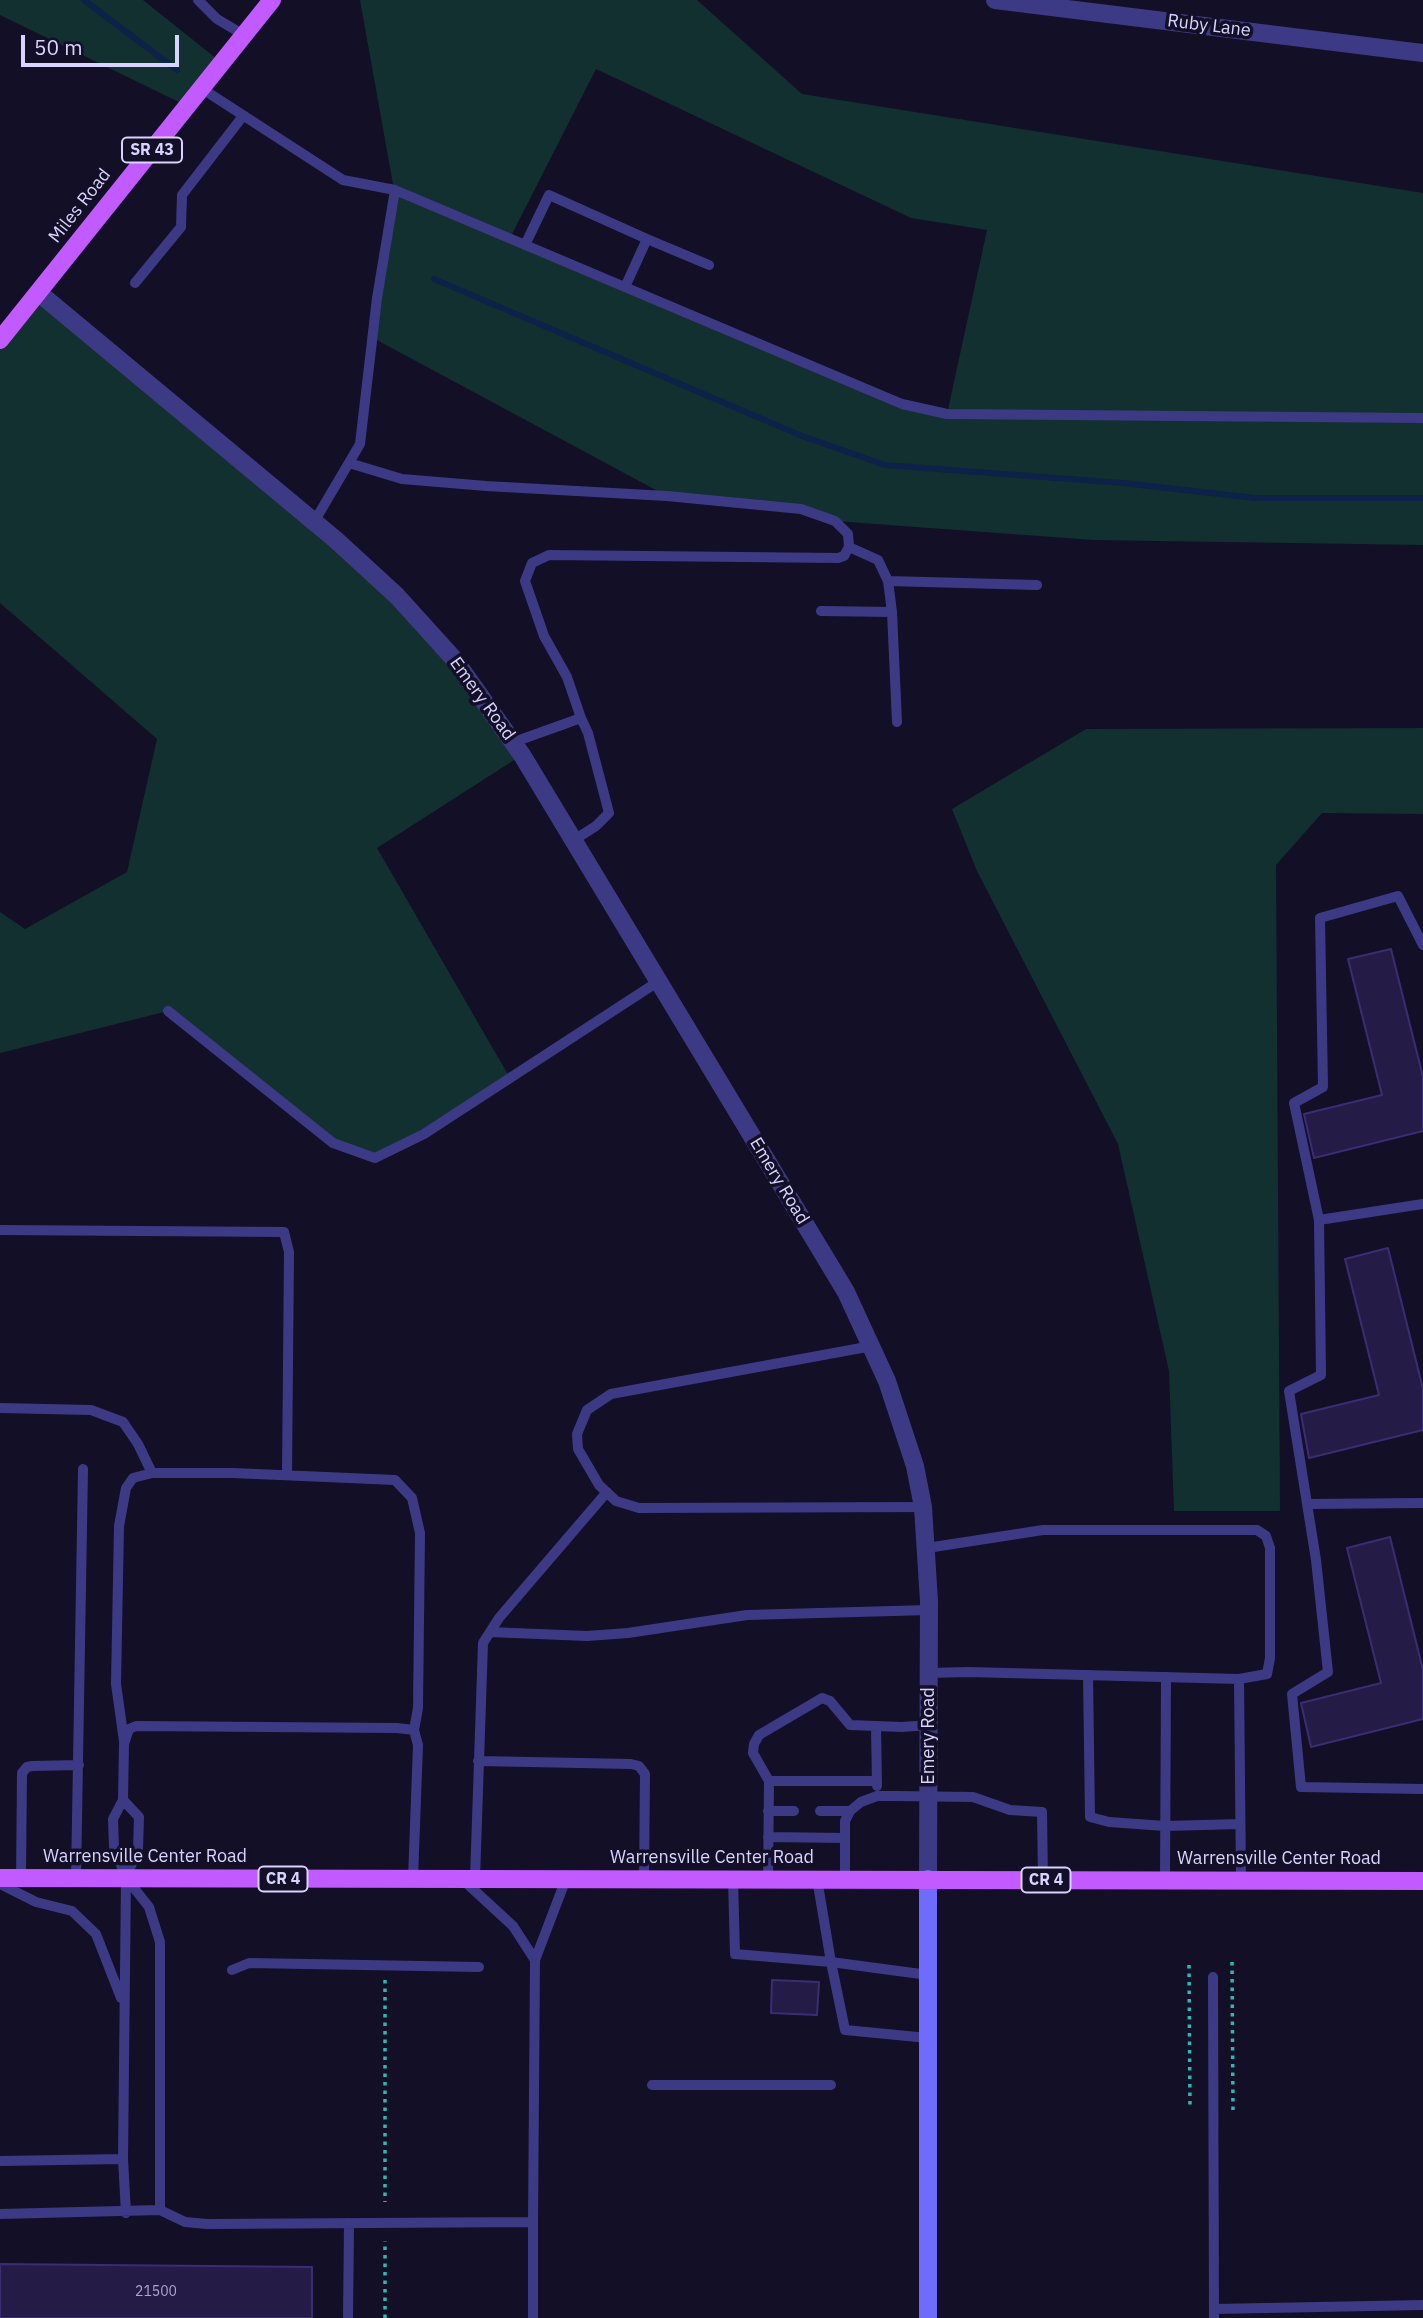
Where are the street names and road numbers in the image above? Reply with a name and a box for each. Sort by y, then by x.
street label: Ruby Lane [1166,10,1252,42]
road number: SR 43 [122,138,182,162]
street label: Miles Road [44,165,116,247]
street label: Emery Road [445,653,519,745]
street label: Emery Road [745,1134,813,1228]
street label: Emery Road [918,1687,940,1785]
street label: Warrensville Center Road [43,1846,247,1868]
street label: Warrensville Center Road [610,1847,814,1869]
street label: Warrensville Center Road [1177,1848,1381,1870]
road number: CR 4 [258,1867,308,1892]
road number: CR 4 [1021,1868,1070,1892]

